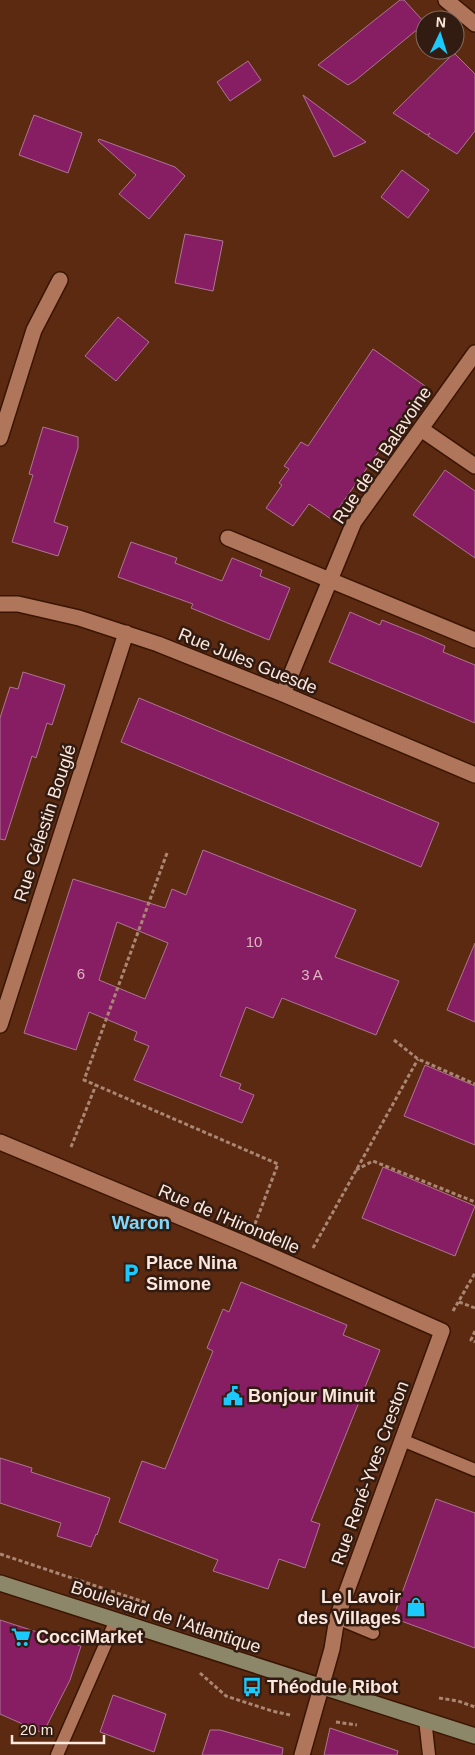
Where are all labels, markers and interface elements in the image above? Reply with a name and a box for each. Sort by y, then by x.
north arrow [415,10,465,60]
text: N [435,14,447,30]
street label: Rue de la Balavoine [329,383,435,527]
street label: Rue Jules Guesde [176,624,320,698]
street label: Rue Célestin Bouglé [10,742,80,904]
house number: 10 [246,933,262,950]
house number: 6 [77,965,85,982]
house number: 3 A [301,966,323,983]
street label: Rue de l'Hirondelle [155,1180,303,1258]
district label: Waron [112,1212,170,1233]
place label: Place Nina Simone [146,1253,238,1294]
parking icon: Place Nina Simone [120,1262,142,1284]
street label: Rue René-Yves Creston [327,1378,413,1568]
public building icon: Bonjour Minuit [222,1385,244,1407]
place label: Bonjour Minuit [248,1386,375,1406]
street label: Boulevard de l'Atlantique [68,1577,264,1657]
place label: Le Lavoir des Villages [297,1587,401,1628]
shop icon: Le Lavoir des Villages [405,1596,427,1618]
supermarket icon: CocciMarket [10,1626,32,1648]
place label: CocciMarket [36,1627,143,1647]
bus stop icon: Théodule Ribot [241,1676,263,1698]
place label: Théodule Ribot [267,1677,398,1697]
scale bar [12,1712,105,1744]
text: 20 m [20,1721,53,1738]

